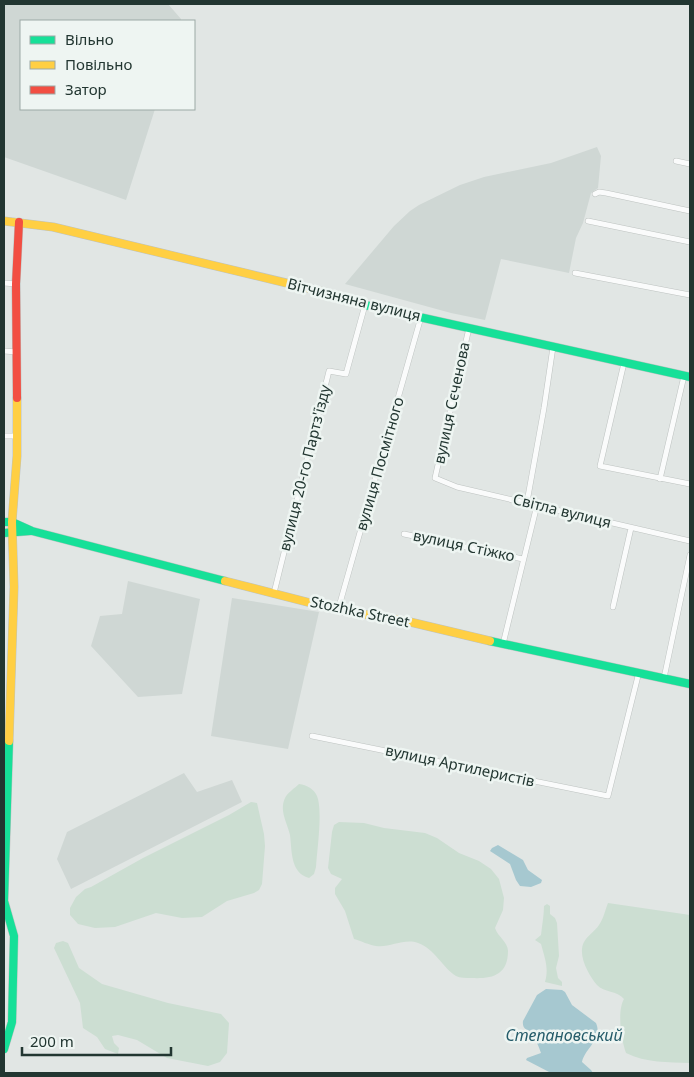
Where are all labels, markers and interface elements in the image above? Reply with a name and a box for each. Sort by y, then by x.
legend [20,20,195,110]
text: Вільно [65,29,114,49]
text: Повільно [65,54,132,74]
text: Затор [65,79,107,99]
street label: Вітчизняна вулиця [286,273,423,325]
street label: вулиця Сєченова [428,340,474,466]
street label: вулиця 20-го Партз'їзду [274,382,334,553]
street label: вулиця Посмітного [350,394,408,533]
street label: Світла вулиця [511,488,613,532]
street label: вулиця Стіжко [412,524,517,566]
street label: Stozhka Street [309,591,412,631]
street label: вулиця Артилеристів [384,739,537,791]
scale bar [22,1024,171,1056]
water label: Степановський [505,1024,623,1046]
text: 200 m [30,1031,74,1051]

